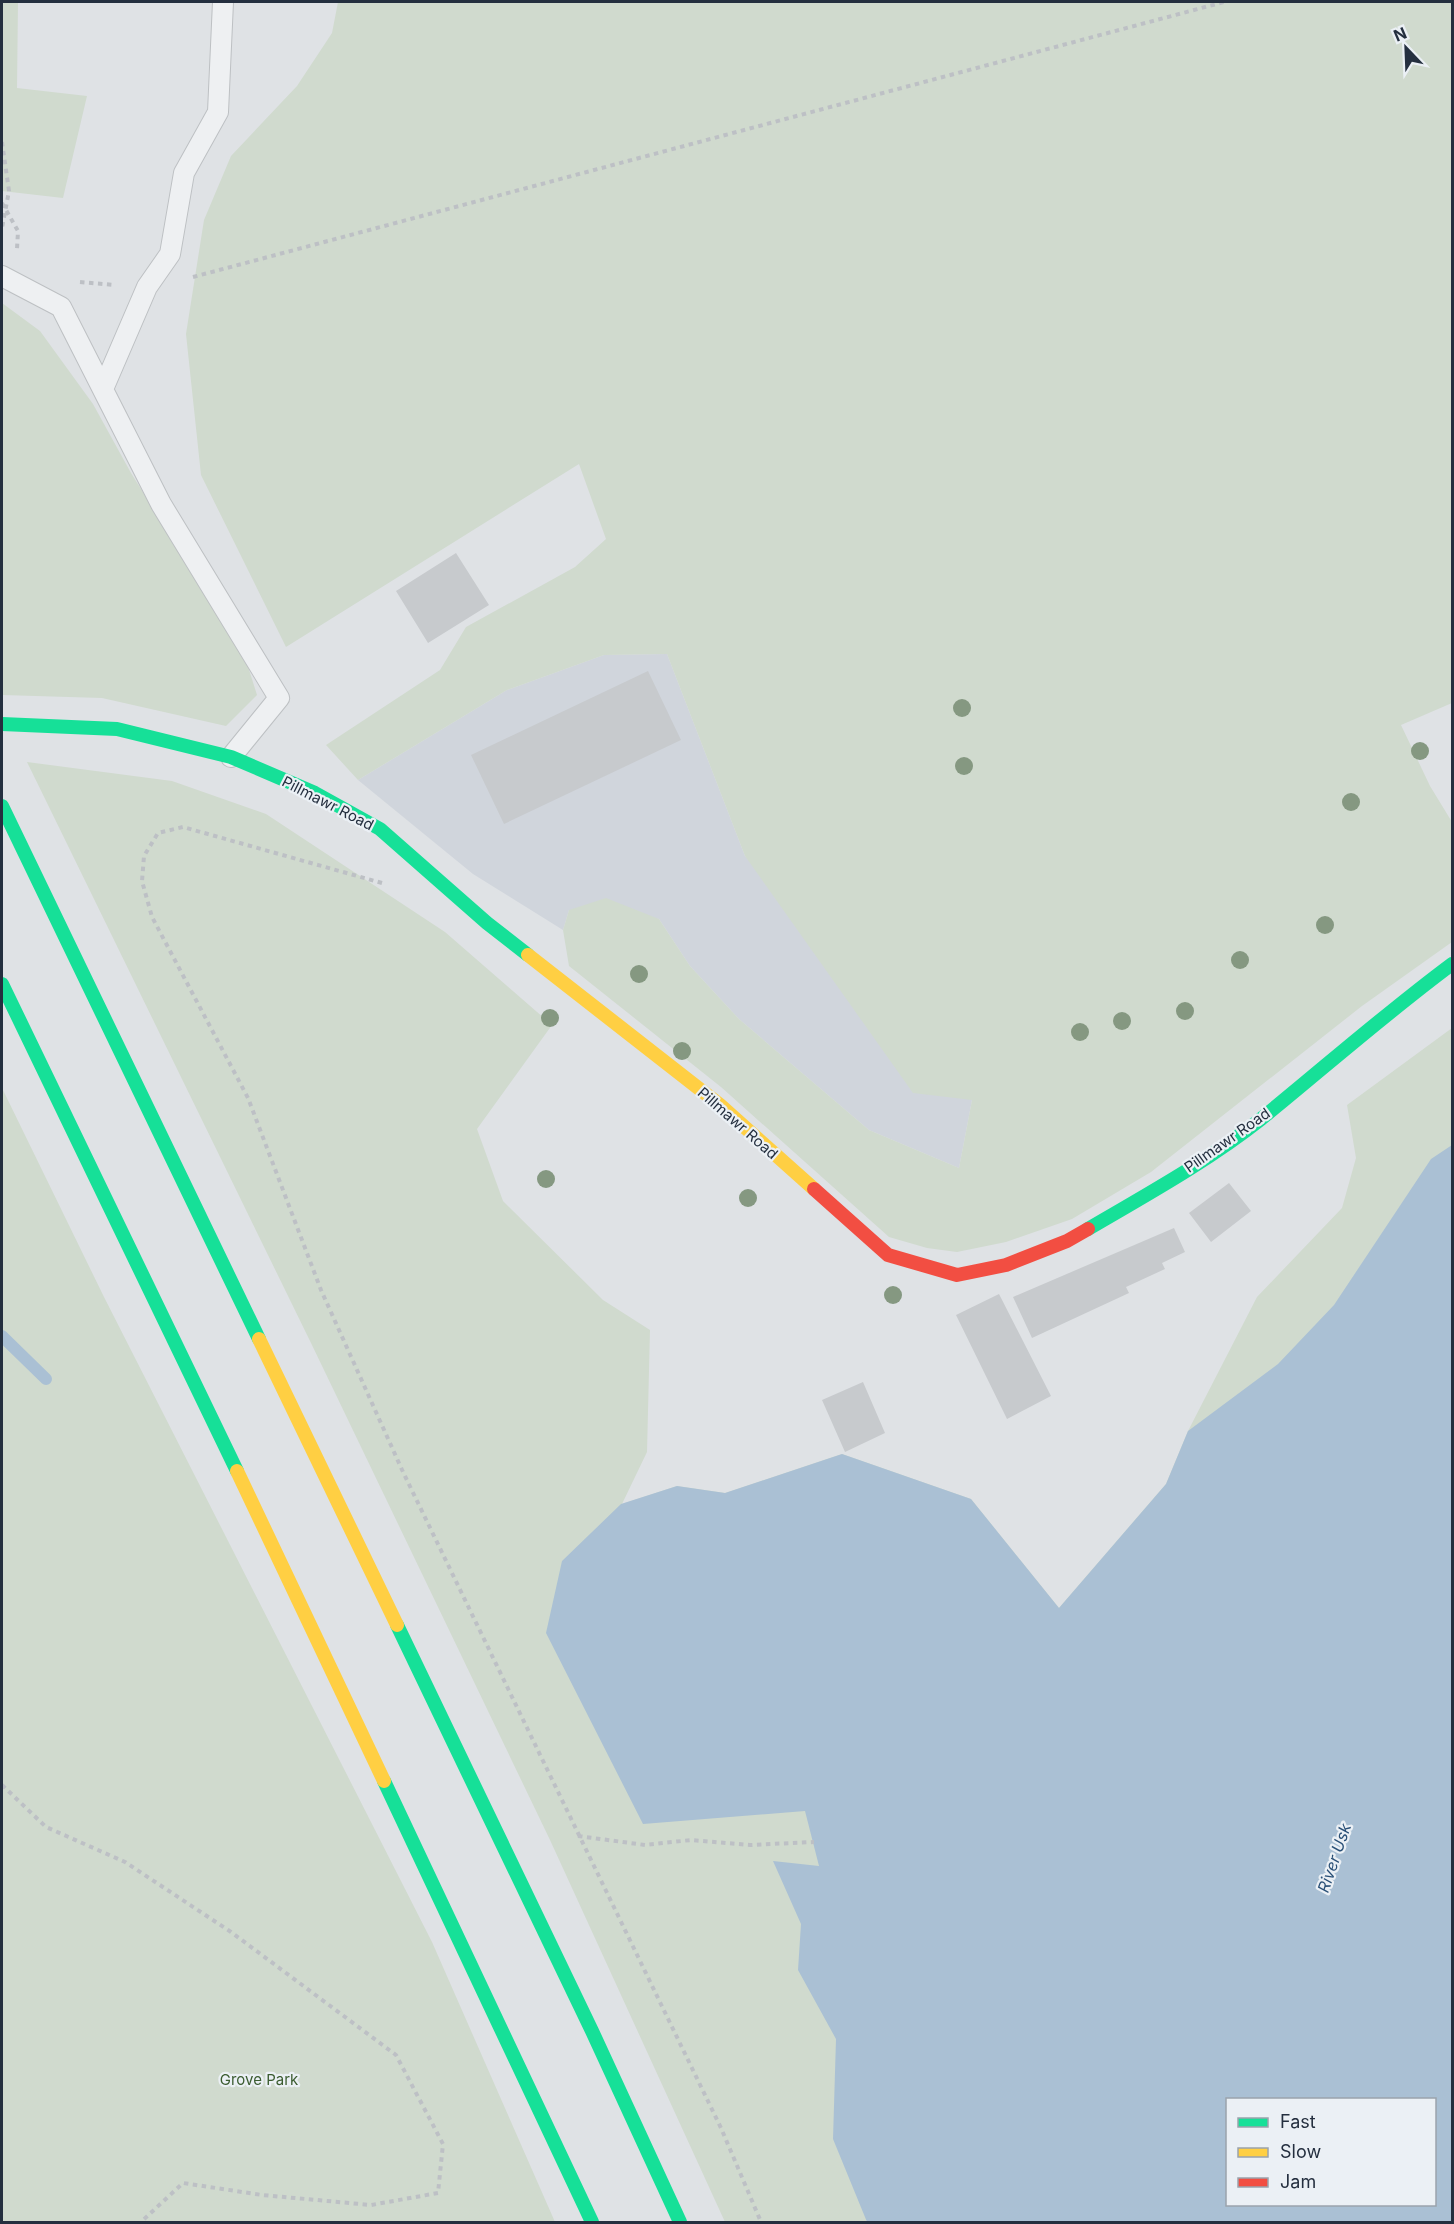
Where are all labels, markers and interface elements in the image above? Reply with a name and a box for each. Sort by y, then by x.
north arrow [1376,18,1436,78]
text: N [1391,23,1410,46]
street label: Pillmawr Road [279,772,377,834]
street label: Pillmawr Road [694,1083,782,1163]
street label: Pillmawr Road [1180,1103,1274,1177]
water label: River Usk [1313,1821,1355,1895]
park label: Grove Park [220,2070,299,2089]
legend [1226,2098,1436,2206]
text: Fast [1280,2111,1316,2132]
text: Slow [1280,2141,1321,2162]
text: Jam [1280,2171,1316,2192]

